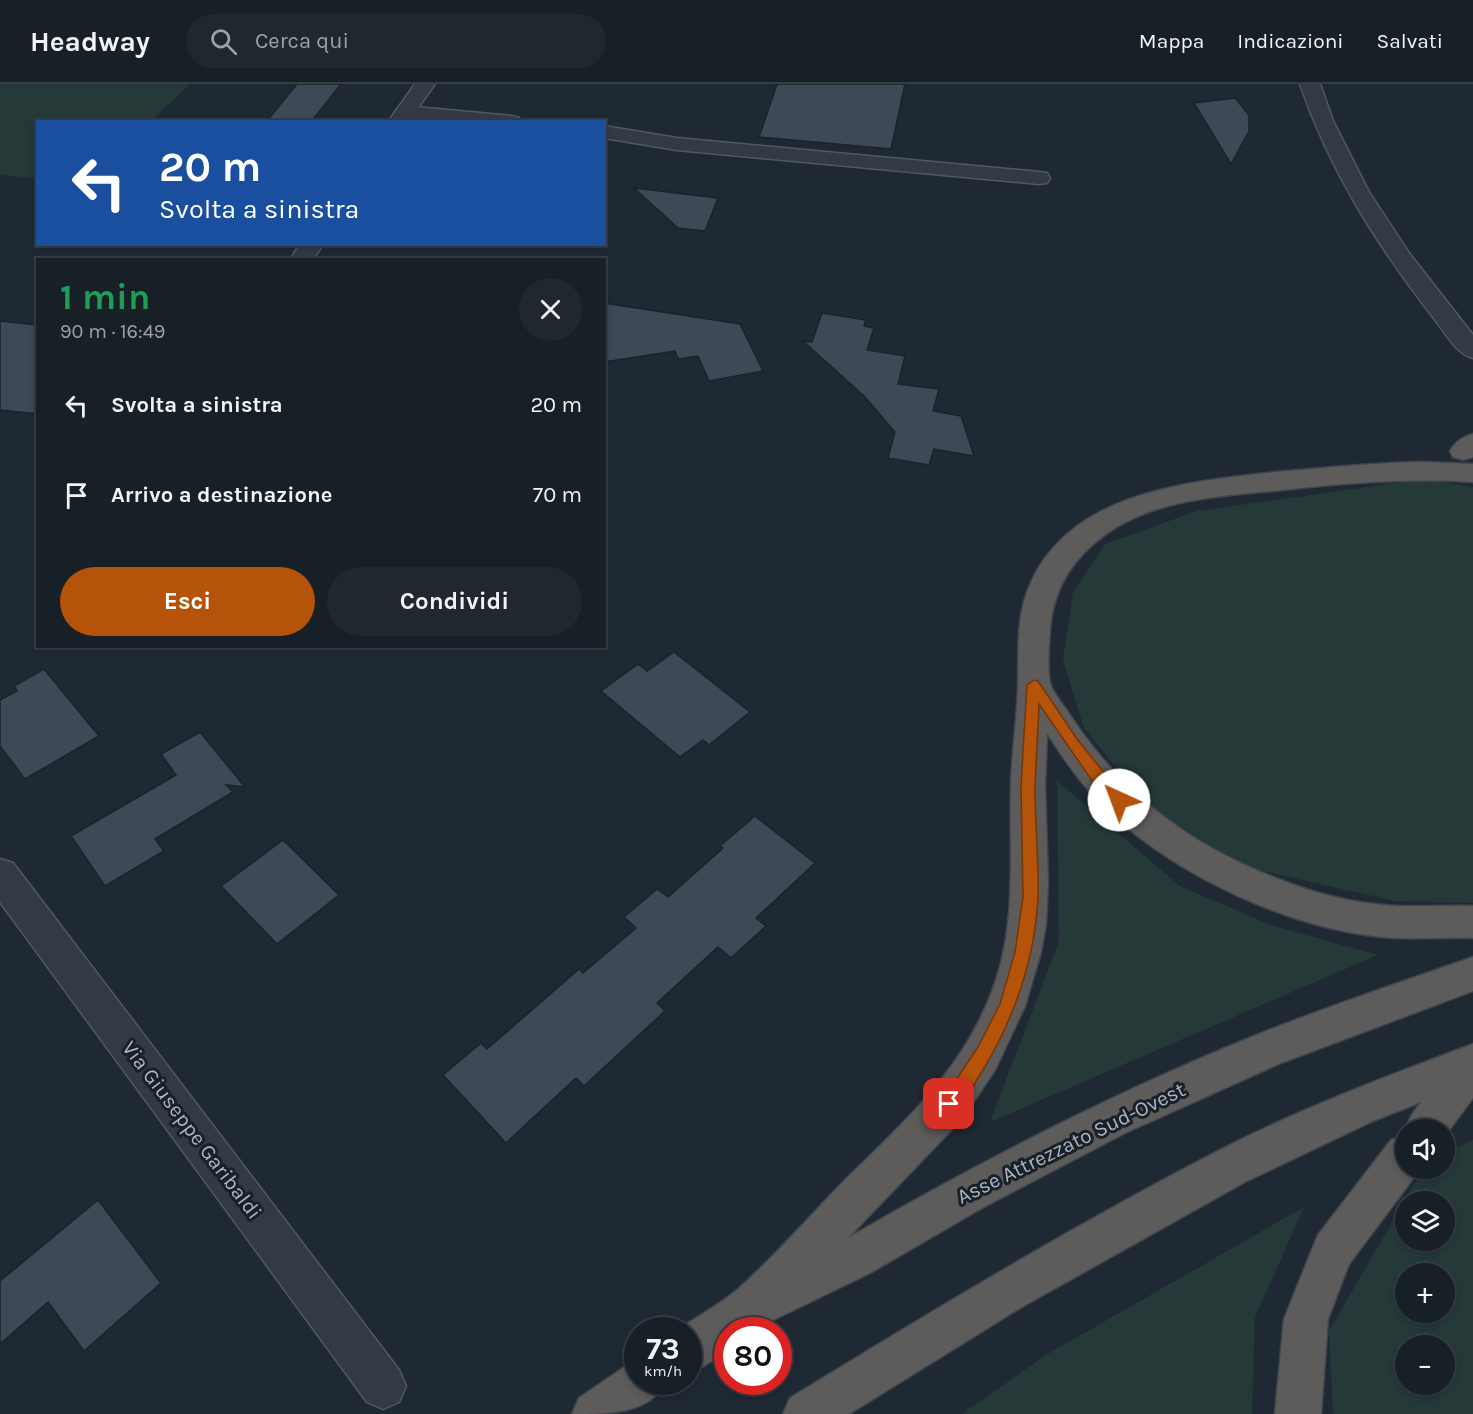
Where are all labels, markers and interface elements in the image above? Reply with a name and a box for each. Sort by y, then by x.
search box [186,14,606,68]
text: Headway [30,25,150,58]
icon: search [207,25,240,58]
text: Cerca qui [255,28,349,54]
text: Mappa [1139,29,1204,53]
text: Indicazioni [1237,29,1344,53]
text: Salvati [1377,29,1443,53]
text: 20 m [159,142,261,192]
icon: left [60,144,138,222]
text: Svolta a sinistra [159,193,359,225]
text: 1 min [60,276,150,318]
button: close [519,278,582,341]
text: 90 m · 16:49 [60,320,165,343]
icon: left [60,389,93,422]
text: Svolta a sinistra [111,392,283,418]
text: 20 m [530,392,582,418]
icon: arrive [60,479,93,512]
text: Arrivo a destinazione [111,482,332,508]
text: 70 m [533,482,582,508]
button: Esci [60,567,315,636]
button: Condividi [327,567,582,636]
position arrow [1087,768,1151,832]
street label: Via Giuseppe Garibaldi [117,1036,267,1224]
street label: Asse Attrezzato Sud-Ovest [953,1077,1189,1209]
pin [923,1078,974,1129]
icon: arrive [932,1087,965,1120]
map controls [1395,1119,1455,1395]
button: sound [1395,1119,1455,1179]
button: layers [1395,1191,1455,1251]
button: + [1395,1263,1455,1323]
speed limit sign: 80 [714,1317,792,1395]
text: 73 [646,1331,680,1367]
button: − [1395,1335,1455,1395]
text: km/h [644,1362,682,1380]

